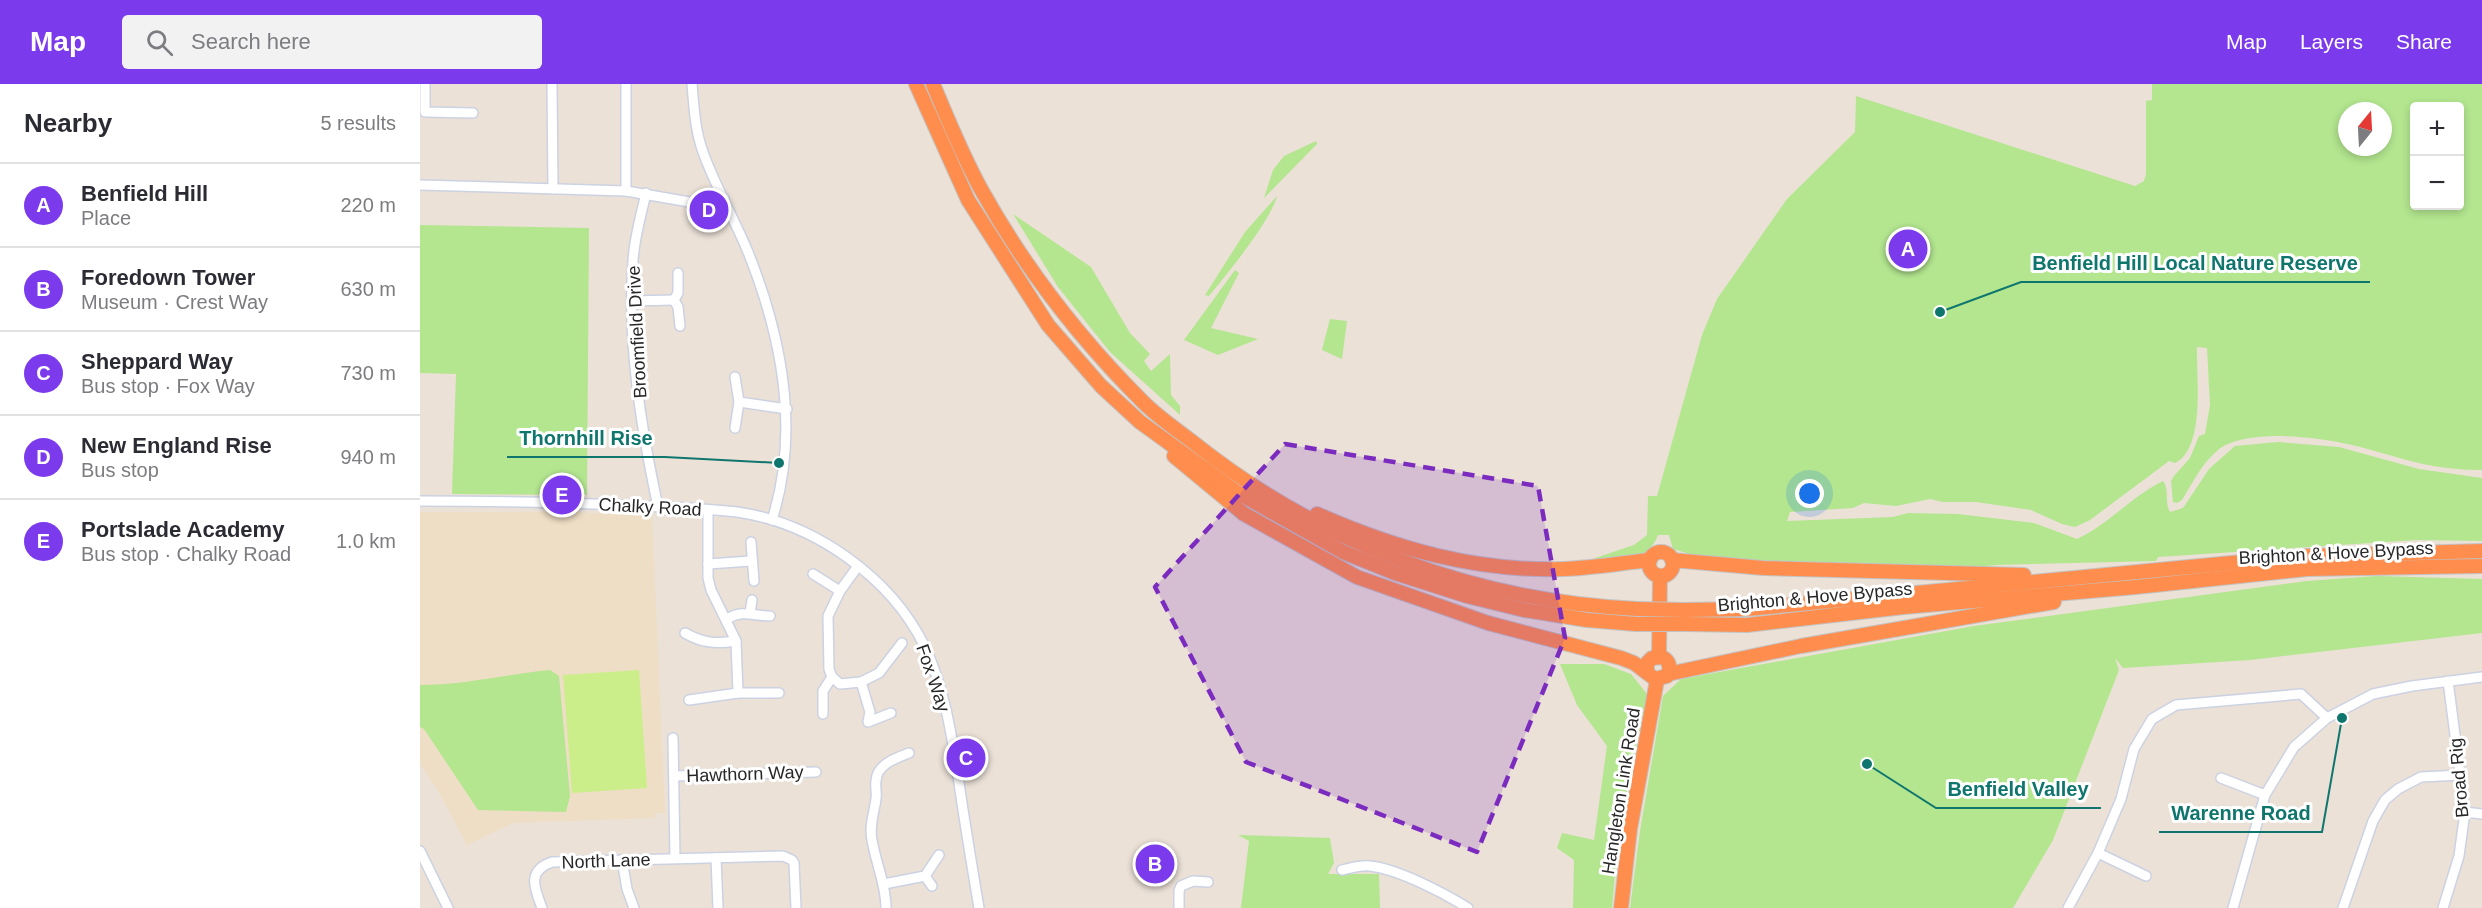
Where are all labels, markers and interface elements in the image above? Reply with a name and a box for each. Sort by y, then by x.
search box [122,15,542,69]
text: Map [30,26,86,57]
icon: search [143,26,176,59]
text: Search here [191,29,311,54]
text: Map [2226,30,2267,53]
text: Layers [2300,30,2363,53]
text: Share [2396,30,2452,53]
north arrow [2338,102,2392,156]
map controls [2410,102,2464,210]
button: + [2410,102,2464,156]
text: Nearby [24,108,112,138]
text: 5 results [320,112,396,134]
button: − [2410,156,2464,210]
text: Benfield Hill [81,181,208,206]
pin: D [690,188,728,232]
text: A [36,194,51,216]
text: 220 m [340,194,396,216]
text: Place [81,207,131,229]
pin: A [1888,226,1928,272]
callout: Benfield Hill Local Nature Reserve [2021,244,2370,282]
text: Benfield Hill Local Nature Reserve [2032,252,2358,274]
text: Foredown Tower [81,265,255,290]
street label: Broomfield Drive [624,265,650,399]
text: B [36,278,51,300]
text: 630 m [340,278,396,300]
text: Museum · Crest Way [81,291,268,313]
text: Sheppard Way [81,349,233,374]
text: C [36,362,51,384]
text: 730 m [340,362,396,384]
text: Bus stop · Fox Way [81,375,255,397]
callout: Thornhill Rise [507,419,665,457]
text: Thornhill Rise [519,427,653,449]
text: New England Rise [81,433,272,458]
text: D [36,446,51,468]
text: 940 m [340,446,396,468]
text: Bus stop [81,459,159,481]
pin: E [542,472,582,518]
your location [1795,479,1824,508]
street label: Chalky Road [598,494,702,520]
text: Portslade Academy [81,517,284,542]
text: E [37,530,50,552]
text: 1.0 km [336,530,396,552]
street label: Brighton & Hove Bypass [2238,538,2434,568]
text: Bus stop · Chalky Road [81,543,291,565]
street label: Brighton & Hove Bypass [1717,579,1913,615]
street label: Fox Way [912,641,954,715]
street label: Hangleton Link Road [1598,706,1644,876]
pin: C [946,736,986,780]
street label: Broad Rig [2446,737,2472,819]
street label: Hawthorn Way [686,762,804,786]
callout: Benfield Valley [1936,770,2101,808]
text: Benfield Valley [1947,778,2089,800]
callout: Warenne Road [2159,794,2322,832]
text: Warenne Road [2171,802,2311,824]
pin: B [1136,842,1174,886]
street label: North Lane [561,849,651,873]

